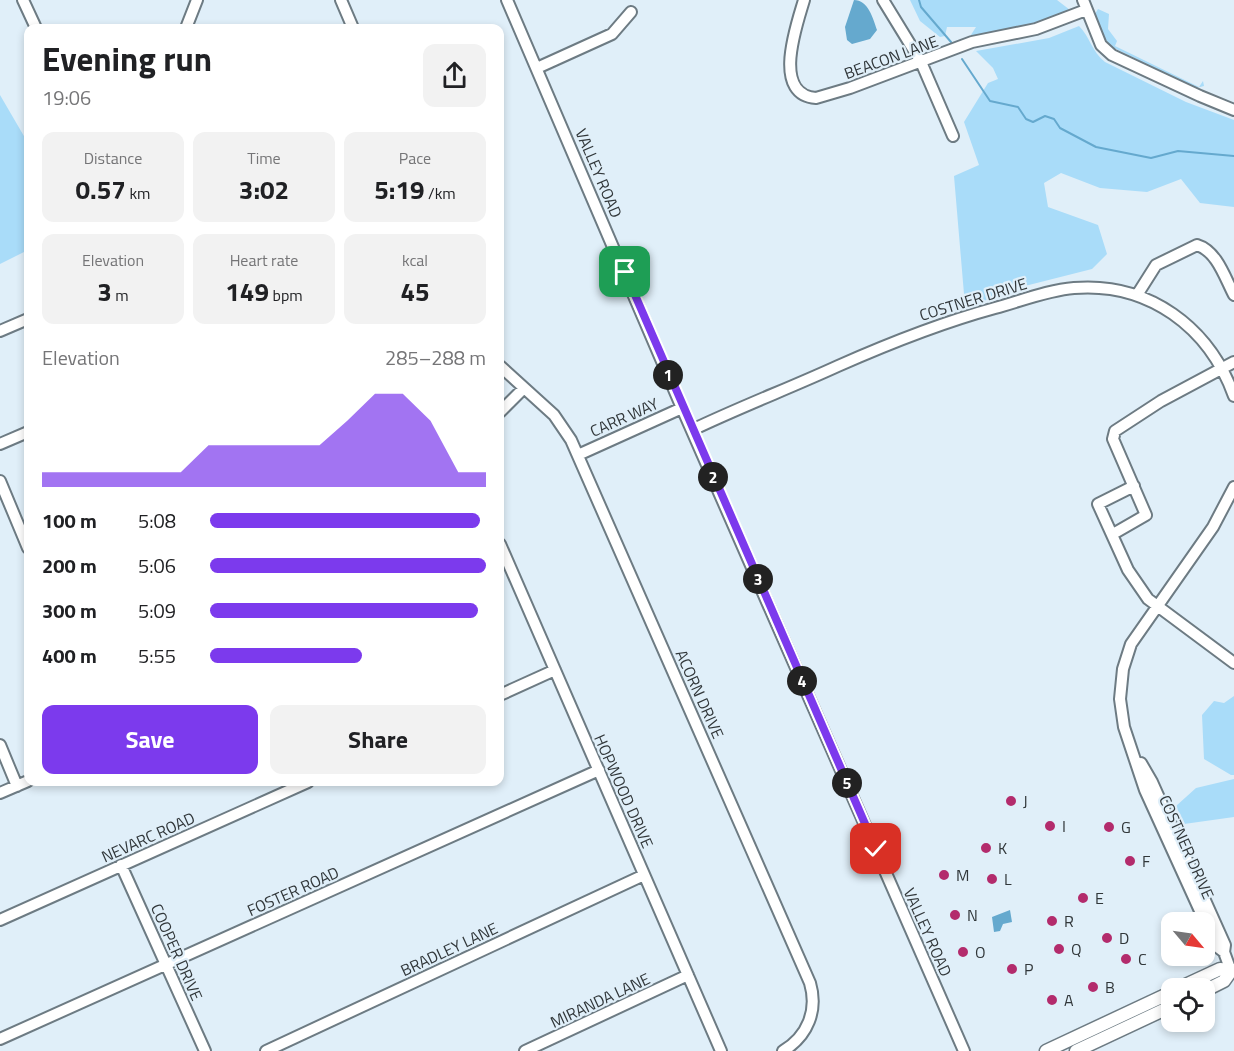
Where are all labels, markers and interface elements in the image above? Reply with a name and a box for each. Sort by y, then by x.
street label: BEACON LANE [841,29,941,85]
text: Evening run [42,34,212,84]
button: share [423,44,486,107]
text: 19:06 [42,82,91,113]
street label: VALLEY ROAD [569,125,629,221]
text: Distance [84,146,142,170]
text: Time [247,146,281,170]
text: Pace [399,146,431,170]
text: 0.57 [76,170,126,209]
text: 3:02 [239,170,289,209]
text: 5:19 [374,170,425,209]
text: km [126,181,150,205]
text: /km [425,181,456,205]
pin [599,246,650,297]
text: Elevation [82,248,144,272]
text: Heart rate [230,248,298,272]
text: kcal [402,248,428,272]
icon: arrive [608,255,641,288]
street label: COSTNER DRIVE [916,271,1030,327]
text: 3 [97,272,112,311]
text: 149 [225,272,269,311]
text: 45 [400,272,430,311]
text: m [112,283,129,307]
text: bpm [269,283,303,307]
text: Elevation [42,342,120,373]
text: 285–288 m [385,342,486,373]
pin: 1 [653,360,683,390]
text: 1 [664,363,672,387]
street label: CARR WAY [586,391,662,443]
pin: 2 [698,462,728,492]
text: 2 [709,465,717,489]
text: 100 m [42,505,97,536]
text: 5:08 [138,505,176,536]
text: 200 m [42,550,97,581]
text: 5:06 [138,550,176,581]
pin: 3 [743,564,773,594]
text: 3 [754,567,762,591]
text: 300 m [42,595,97,626]
text: 5:09 [138,595,176,626]
text: 400 m [42,640,97,671]
text: 5:55 [138,640,176,671]
street label: ACORN DRIVE [670,646,730,742]
pin: 4 [787,666,817,696]
text: 4 [798,669,806,693]
button: Save [42,705,258,774]
button: Share [270,705,486,774]
street label: HOPWOOD DRIVE [588,730,660,852]
pin: 5 [832,768,862,798]
text: 5 [843,771,851,795]
place label: J [1023,789,1028,813]
street label: COSTNER DRIVE [1153,791,1221,903]
marker: J [1004,794,1018,808]
street label: NEVARC ROAD [97,806,199,868]
place label: I [1062,814,1066,838]
place label: G [1121,815,1131,839]
marker: I [1043,819,1057,833]
marker: G [1102,820,1116,834]
pin [850,823,901,874]
icon: check [859,832,892,865]
place label: K [998,836,1007,860]
marker: K [979,841,993,855]
place label: F [1142,849,1150,873]
marker: F [1123,854,1137,868]
street label: FOSTER ROAD [243,860,343,922]
place label: M [956,863,969,887]
place label: L [1004,867,1012,891]
marker: M [937,868,951,882]
marker: L [985,872,999,886]
street label: VALLEY ROAD [898,884,958,980]
place label: E [1095,886,1104,910]
marker: E [1076,891,1090,905]
street label: COOPER DRIVE [145,900,209,1004]
place label: N [967,903,978,927]
marker: N [948,908,962,922]
place label: R [1064,909,1074,933]
north arrow [1161,912,1215,966]
map controls [1161,912,1215,1032]
marker: R [1045,914,1059,928]
street label: BRADLEY LANE [396,916,502,982]
place label: D [1119,926,1129,950]
marker: D [1100,931,1114,945]
place label: Q [1071,937,1082,961]
place label: O [975,940,986,964]
marker: Q [1052,942,1066,956]
marker: O [956,945,970,959]
place label: C [1138,947,1147,971]
marker: C [1119,952,1133,966]
place label: P [1024,957,1034,981]
marker: P [1005,962,1019,976]
street label: MIRANDA LANE [546,966,654,1034]
place label: B [1105,975,1115,999]
button: locate [1161,978,1215,1032]
marker: B [1086,980,1100,994]
place label: A [1064,988,1074,1012]
marker: A [1045,993,1059,1007]

